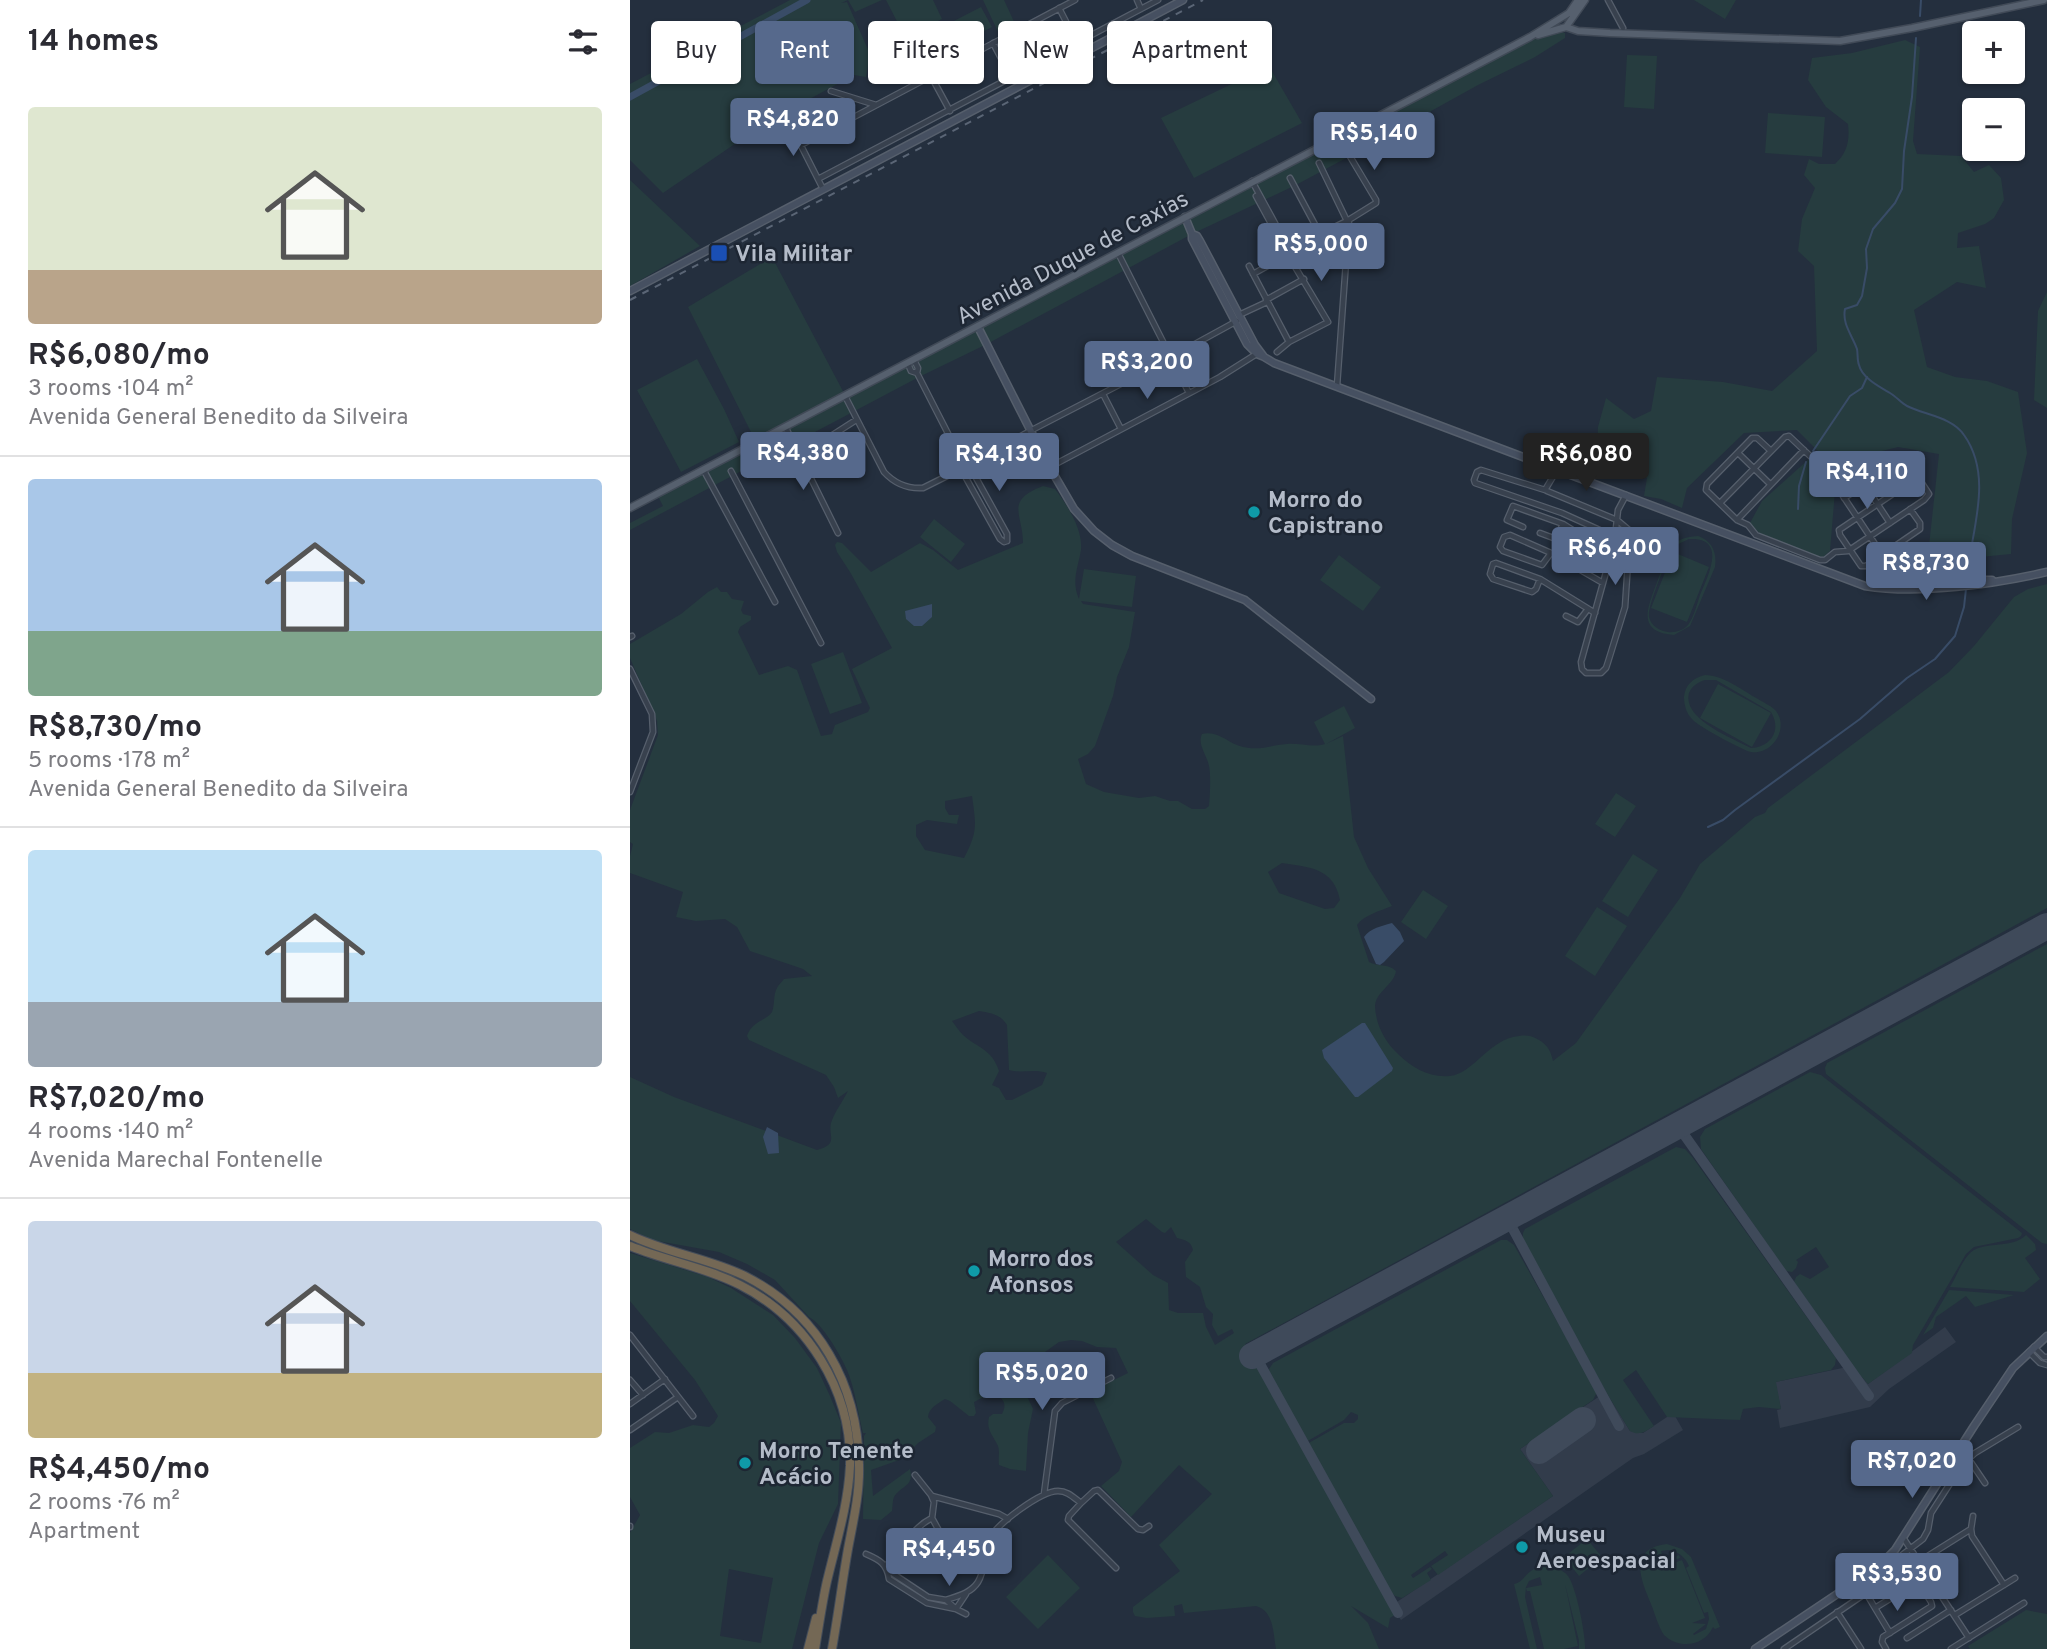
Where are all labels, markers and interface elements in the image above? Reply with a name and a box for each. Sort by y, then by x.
chip: Buy [651,21,741,84]
chip: Rent [755,21,854,84]
chip: Filters [868,21,984,84]
chip: New [998,21,1093,84]
chip: Apartment [1107,21,1272,84]
map controls [1962,21,2025,161]
button: + [1962,21,2025,84]
icon: filters [564,23,602,61]
text: 14 homes [28,24,159,61]
button: − [1962,98,2025,161]
pin: R$4,820 [728,99,858,158]
text: R$4,820 [746,106,840,135]
pin: R$5,140 [1309,113,1439,172]
text: R$5,140 [1330,120,1418,149]
icon: home [252,152,378,278]
street label: Avenida Duque de Caxias [952,186,1194,333]
pin: R$5,000 [1256,224,1386,283]
text: R$5,000 [1273,231,1369,260]
place label: Vila Militar [735,241,853,270]
marker: Vila Militar [709,243,729,263]
text: R$6,080/mo [28,338,210,375]
pin: R$3,200 [1082,342,1212,401]
text: R$3,200 [1100,349,1194,378]
text: 3 rooms · 104 m² [28,375,193,404]
text: Avenida General Benedito da Silveira [28,404,408,433]
pin: R$4,380 [738,433,868,492]
pin: R$4,130 [934,434,1064,493]
pin: R$6,080 [1521,434,1651,493]
text: R$4,380 [756,440,850,469]
text: R$4,130 [955,441,1043,470]
text: R$6,080 [1539,441,1633,470]
pin: R$4,110 [1802,452,1932,511]
text: R$4,110 [1825,459,1909,488]
place label: Morro do Capistrano [1268,487,1384,542]
marker: Morro do Capistrano [1246,504,1262,520]
icon: home [252,524,378,650]
pin: R$6,400 [1550,528,1680,587]
text: R$6,400 [1568,535,1662,564]
pin: R$8,730 [1861,542,1991,602]
text: R$8,730 [1882,550,1970,579]
text: R$8,730/mo [28,710,202,747]
text: 5 rooms · 178 m² [28,747,190,776]
text: Avenida General Benedito da Silveira [28,776,408,805]
icon: home [252,895,378,1021]
text: R$7,020/mo [28,1081,205,1118]
text: 4 rooms · 140 m² [28,1118,193,1147]
text: Avenida Marechal Fontenelle [28,1147,323,1176]
place label: Morro dos Afonsos [988,1246,1094,1301]
marker: Morro dos Afonsos [966,1263,982,1279]
icon: home [252,1266,378,1392]
pin: R$5,020 [977,1352,1107,1412]
text: R$5,020 [995,1360,1089,1389]
place label: Morro Tenente Acácio [759,1438,914,1493]
pin: R$7,020 [1847,1440,1977,1500]
text: R$7,020 [1867,1448,1957,1477]
text: R$4,450/mo [28,1452,210,1489]
marker: Morro Tenente Acácio [737,1455,753,1471]
text: 2 rooms · 76 m² [28,1489,180,1518]
text: Apartment [28,1518,140,1547]
place label: Museu Aeroespacial [1536,1522,1676,1577]
pin: R$4,450 [884,1528,1014,1588]
text: R$4,450 [902,1536,996,1565]
marker: Museu Aeroespacial [1514,1539,1530,1555]
pin: R$3,530 [1832,1554,1962,1613]
text: R$3,530 [1851,1561,1943,1590]

